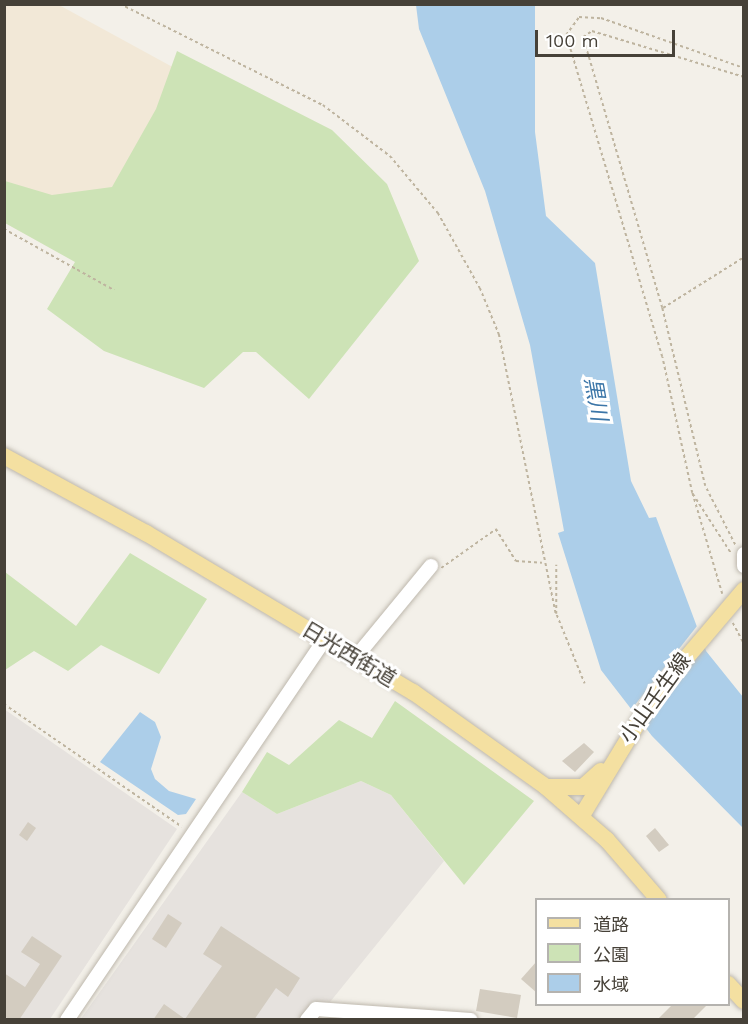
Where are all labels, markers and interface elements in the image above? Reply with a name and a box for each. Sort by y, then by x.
scale bar [538,18,678,56]
text: 100 m [546,30,599,51]
water label: 黒川 [579,375,613,423]
street label: 日光西街道 [298,616,400,692]
street label: 小山壬生線 [614,648,696,748]
legend [535,898,730,1006]
text: 道路 [593,914,629,935]
text: 公園 [593,944,629,965]
text: 水域 [593,974,629,995]

